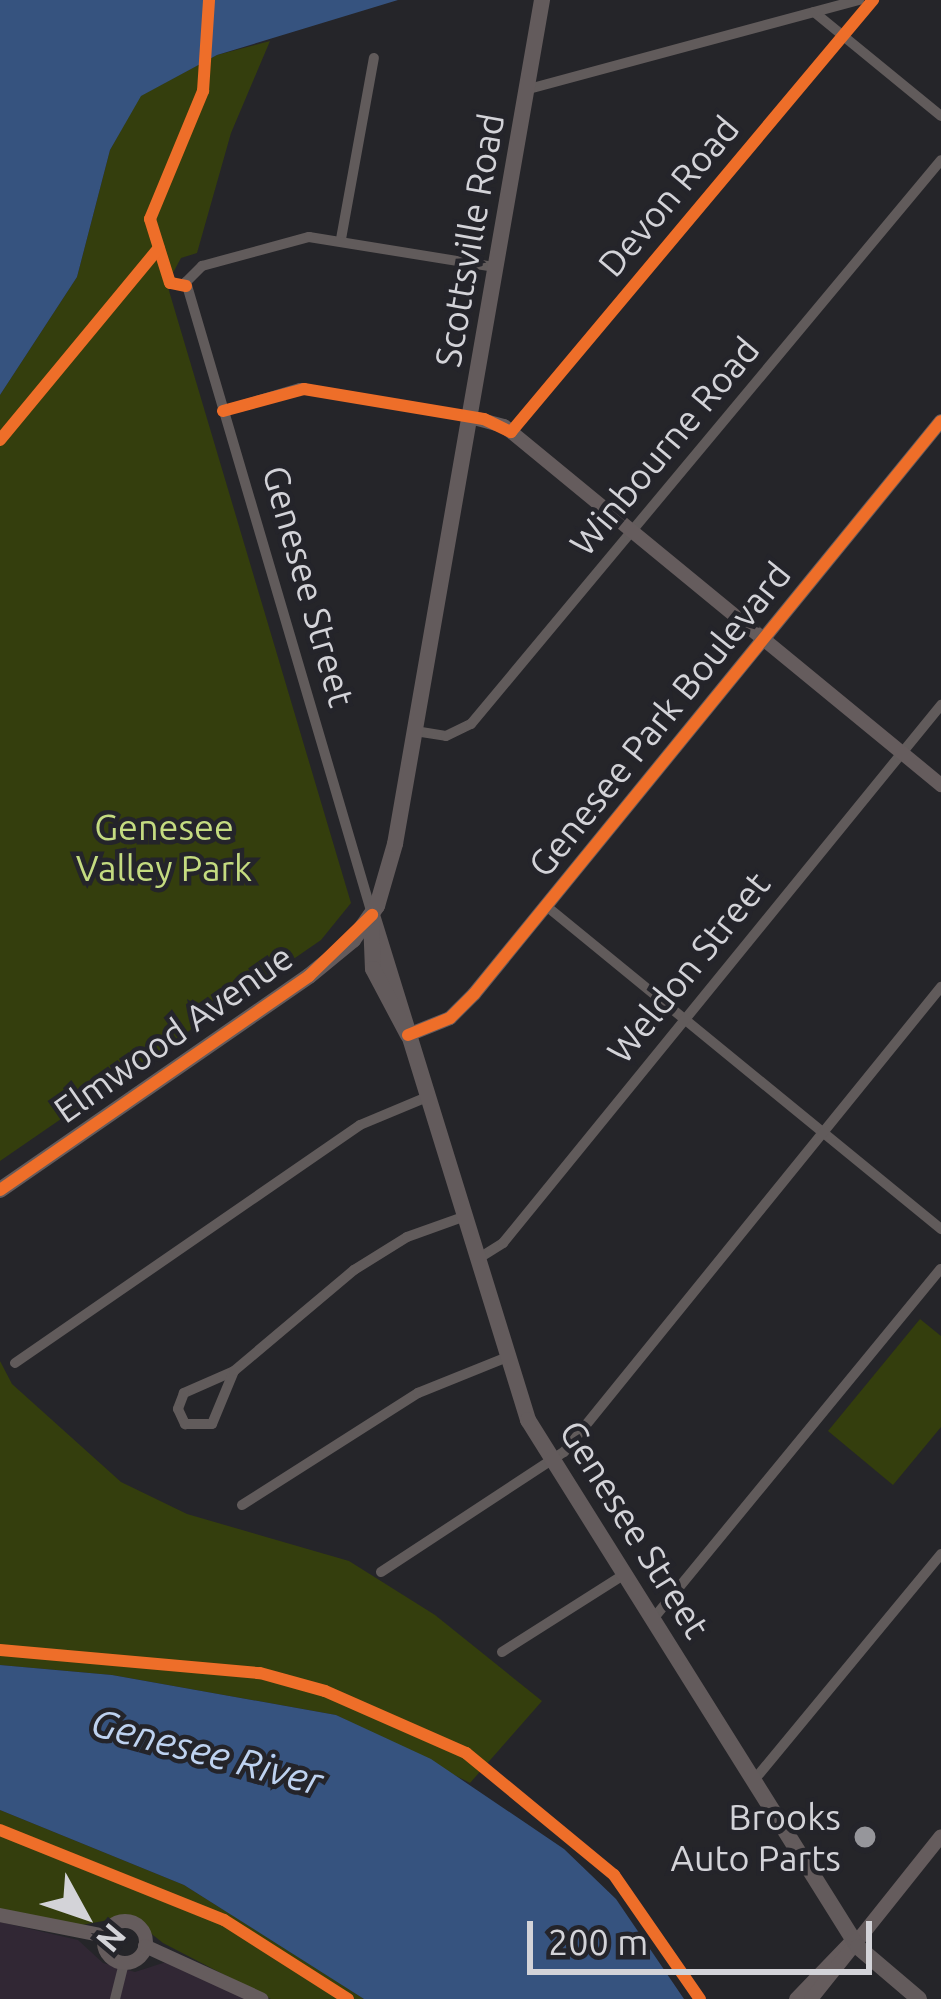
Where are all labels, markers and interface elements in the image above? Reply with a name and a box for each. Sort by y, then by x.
street label: Devon Road [589,107,747,285]
street label: Scottsville Road [425,110,513,370]
street label: Winbourne Road [560,328,768,564]
street label: Genesee Street [254,461,364,711]
street label: Genesee Park Boulevard [519,553,799,885]
park label: Genesee Valley Park [76,804,252,889]
street label: Weldon Street [598,863,778,1071]
street label: Elmwood Avenue [45,935,301,1131]
street label: Genesee Street [551,1412,719,1646]
water label: Genesee River [86,1699,328,1805]
place label: Brooks Auto Parts [671,1794,841,1879]
marker: Brooks Auto Parts [852,1824,878,1850]
north arrow [24,1855,144,1975]
scale bar [533,1897,878,1971]
text: N [90,1917,134,1960]
text: 200 m [548,1921,648,1962]

